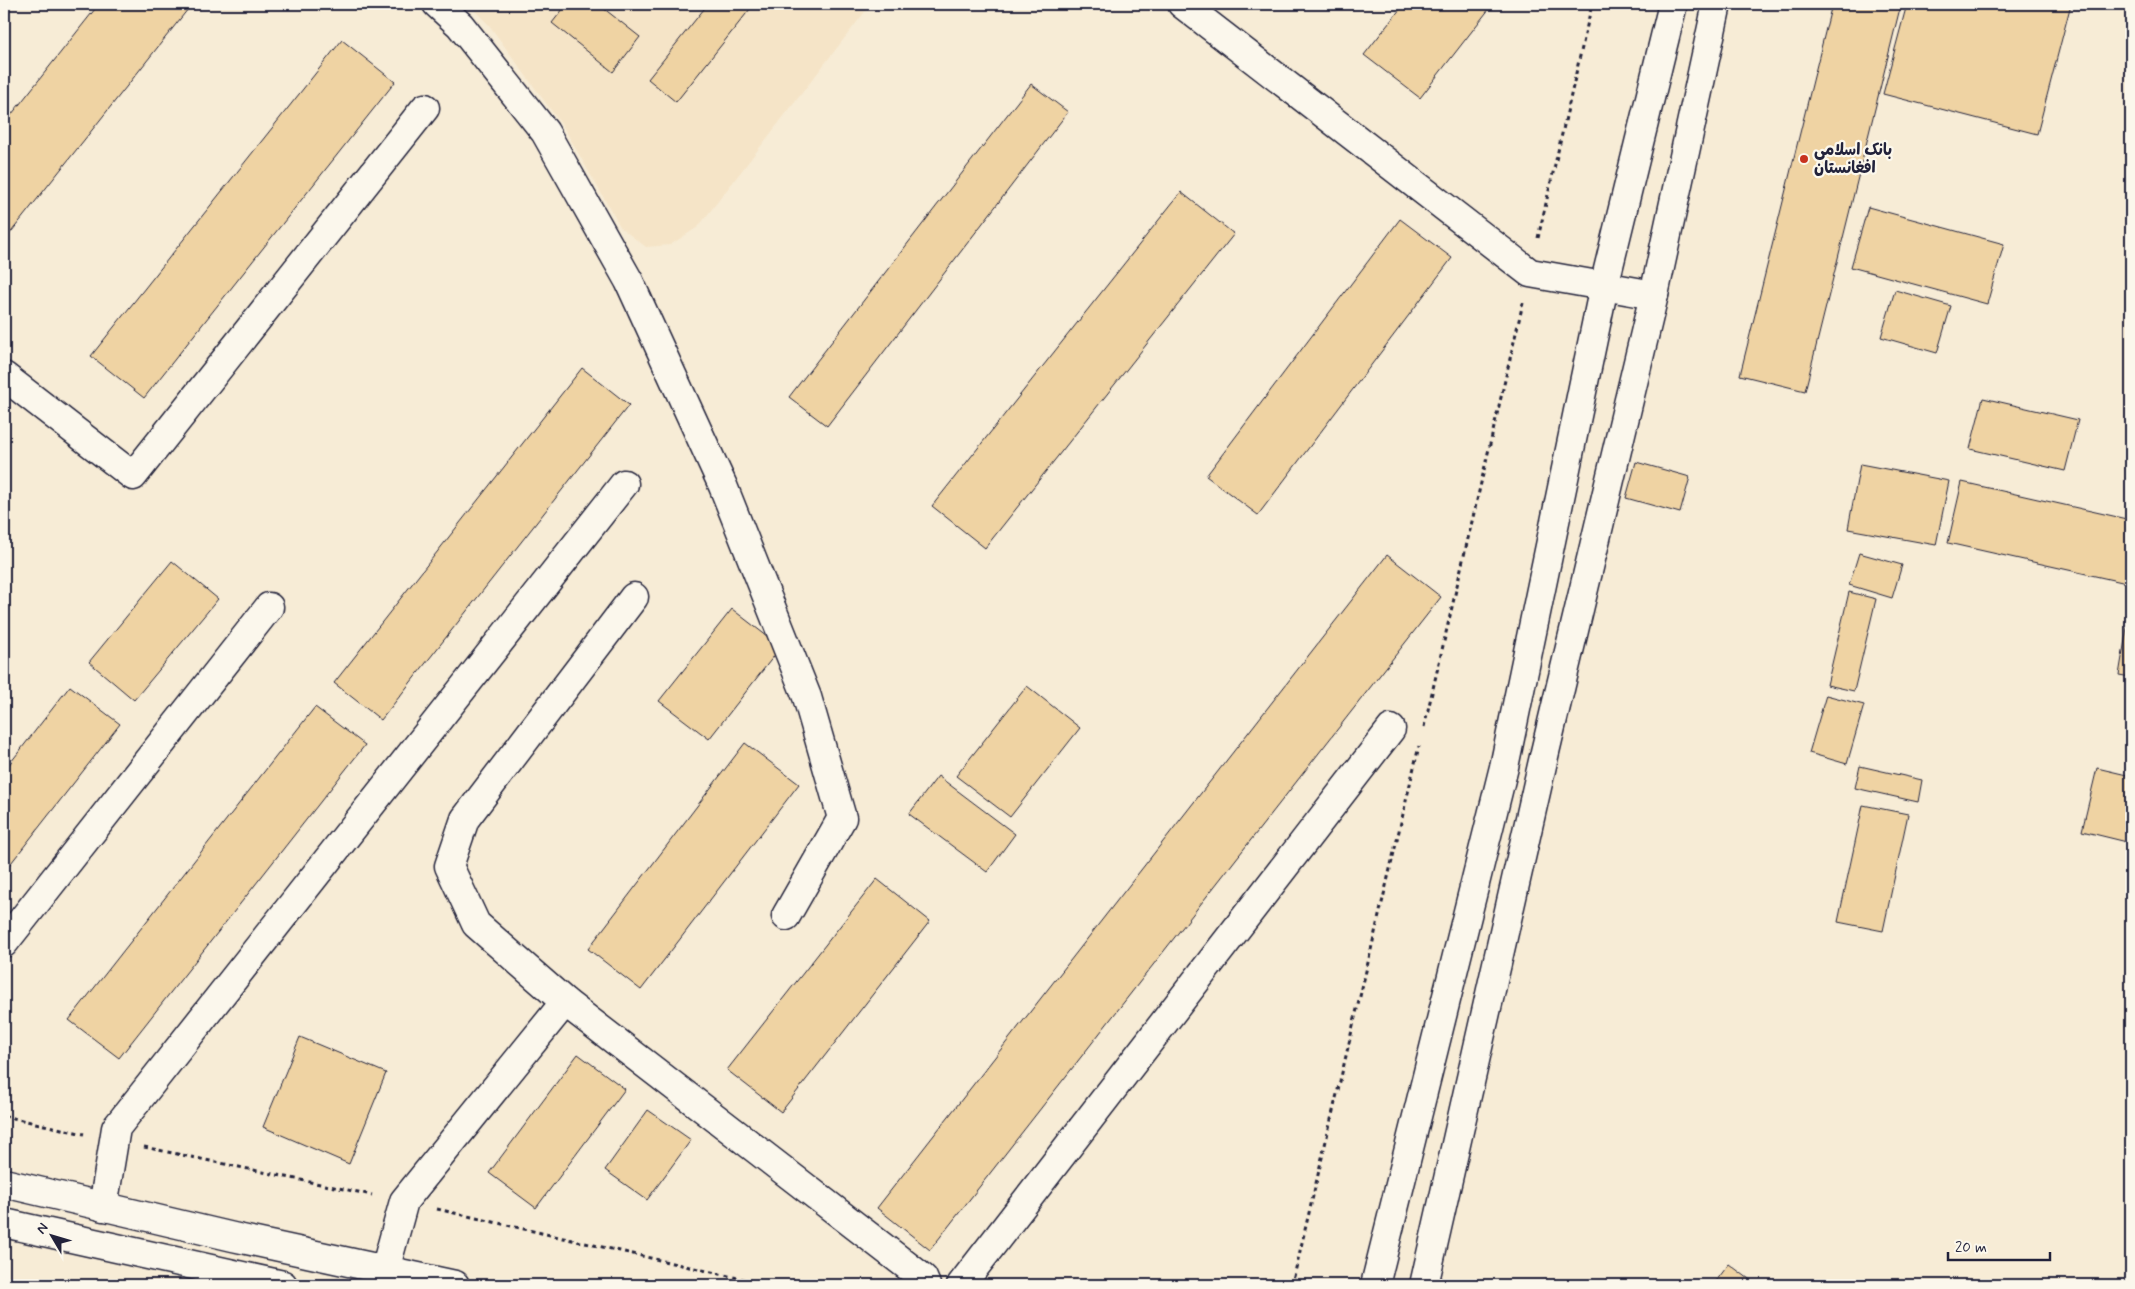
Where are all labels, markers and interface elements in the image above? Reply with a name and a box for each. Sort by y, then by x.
place label: بانک اسلامی افغانستان [1814,140,1892,179]
marker: بانک اسلامی افغانستان [1798,153,1810,165]
north arrow [28,1212,78,1262]
text: N [33,1219,53,1238]
scale bar [1948,1229,2050,1261]
text: 20 m [1955,1238,1987,1258]

